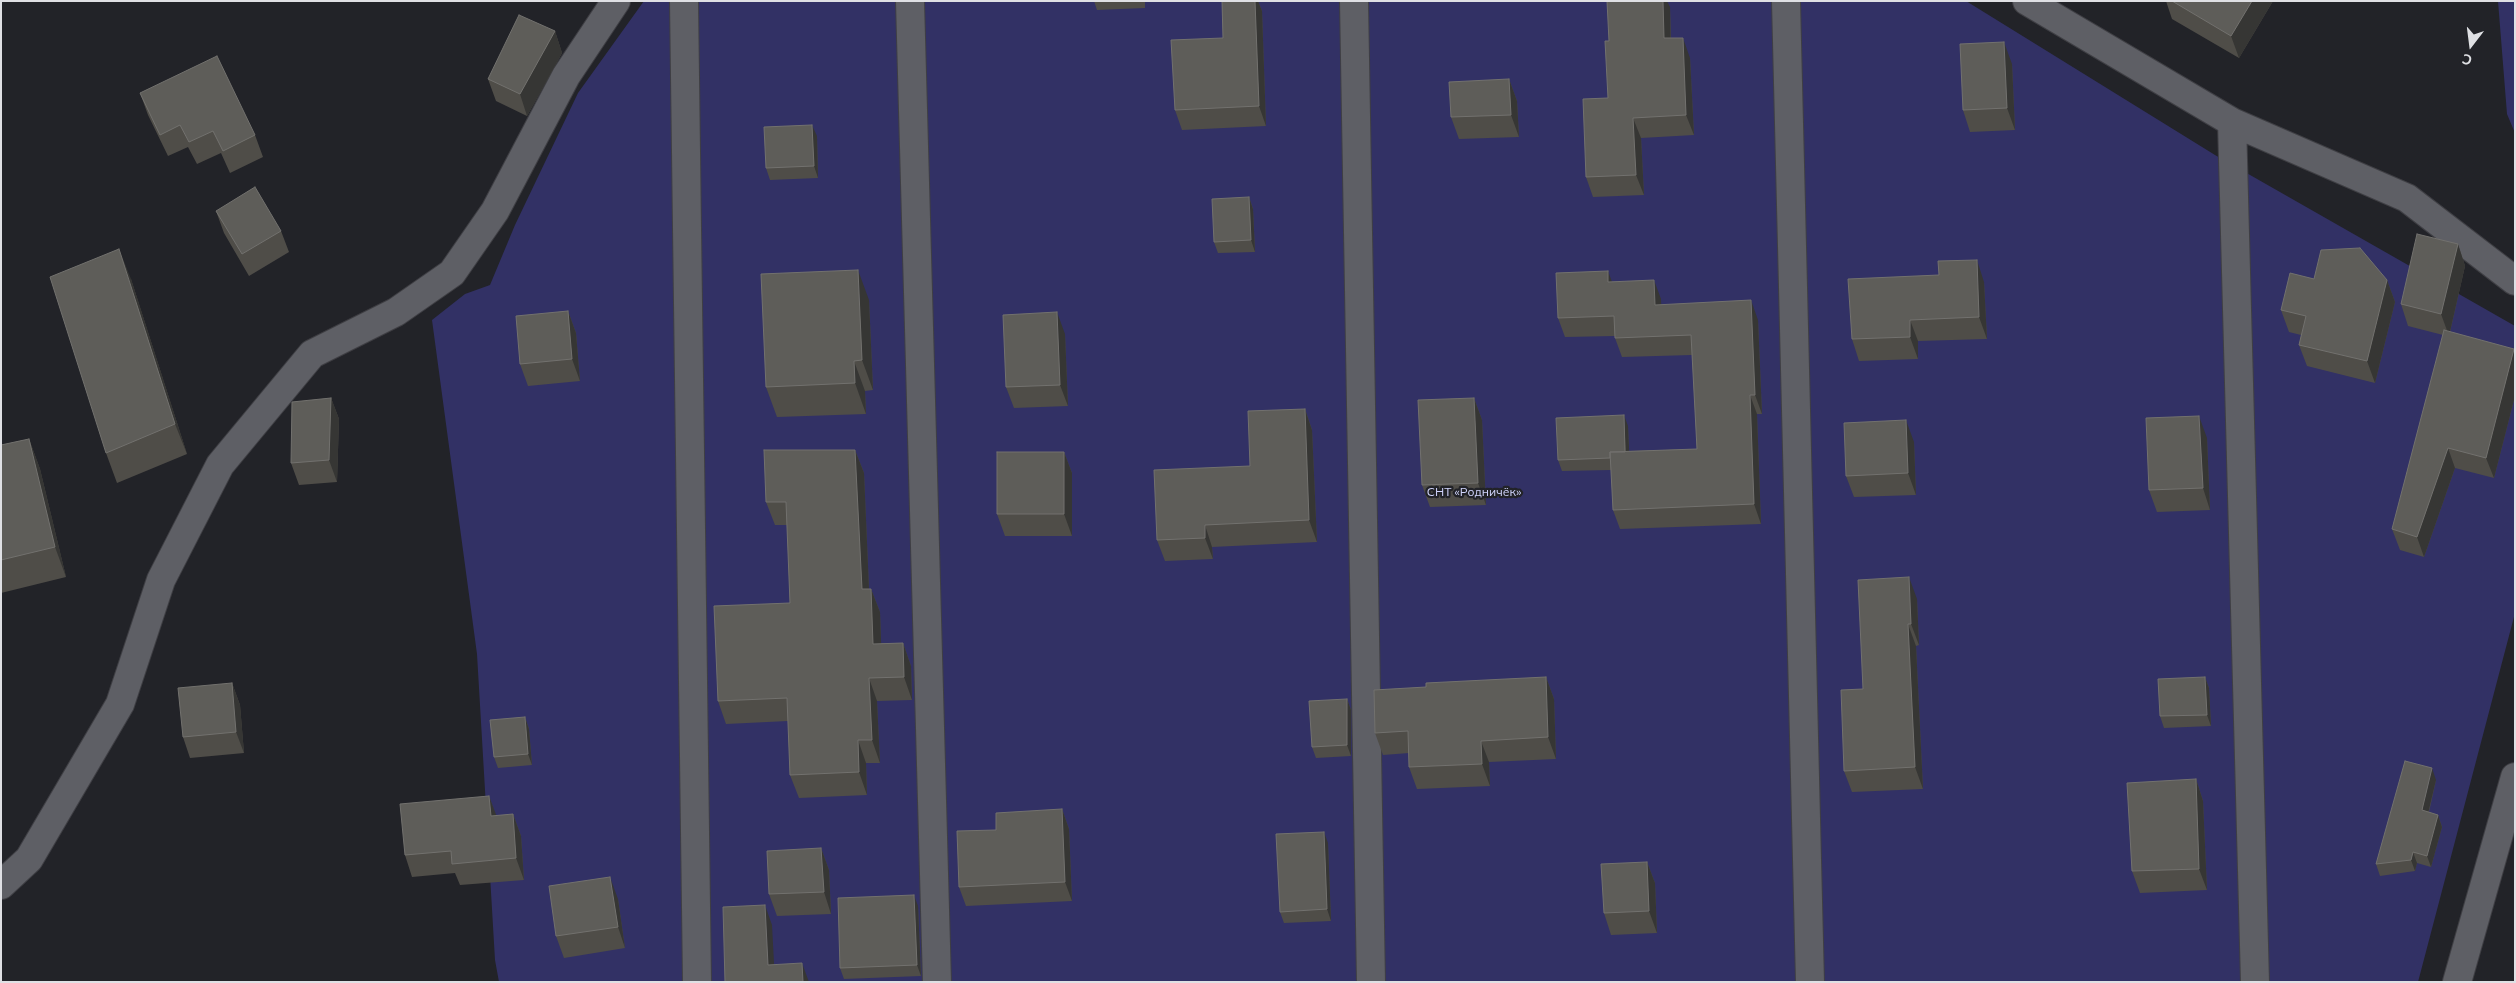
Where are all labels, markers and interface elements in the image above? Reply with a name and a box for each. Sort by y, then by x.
north arrow [2446,20,2496,70]
text: С [2460,50,2474,69]
park label: СНТ «Родничёк» [1427,485,1521,499]

